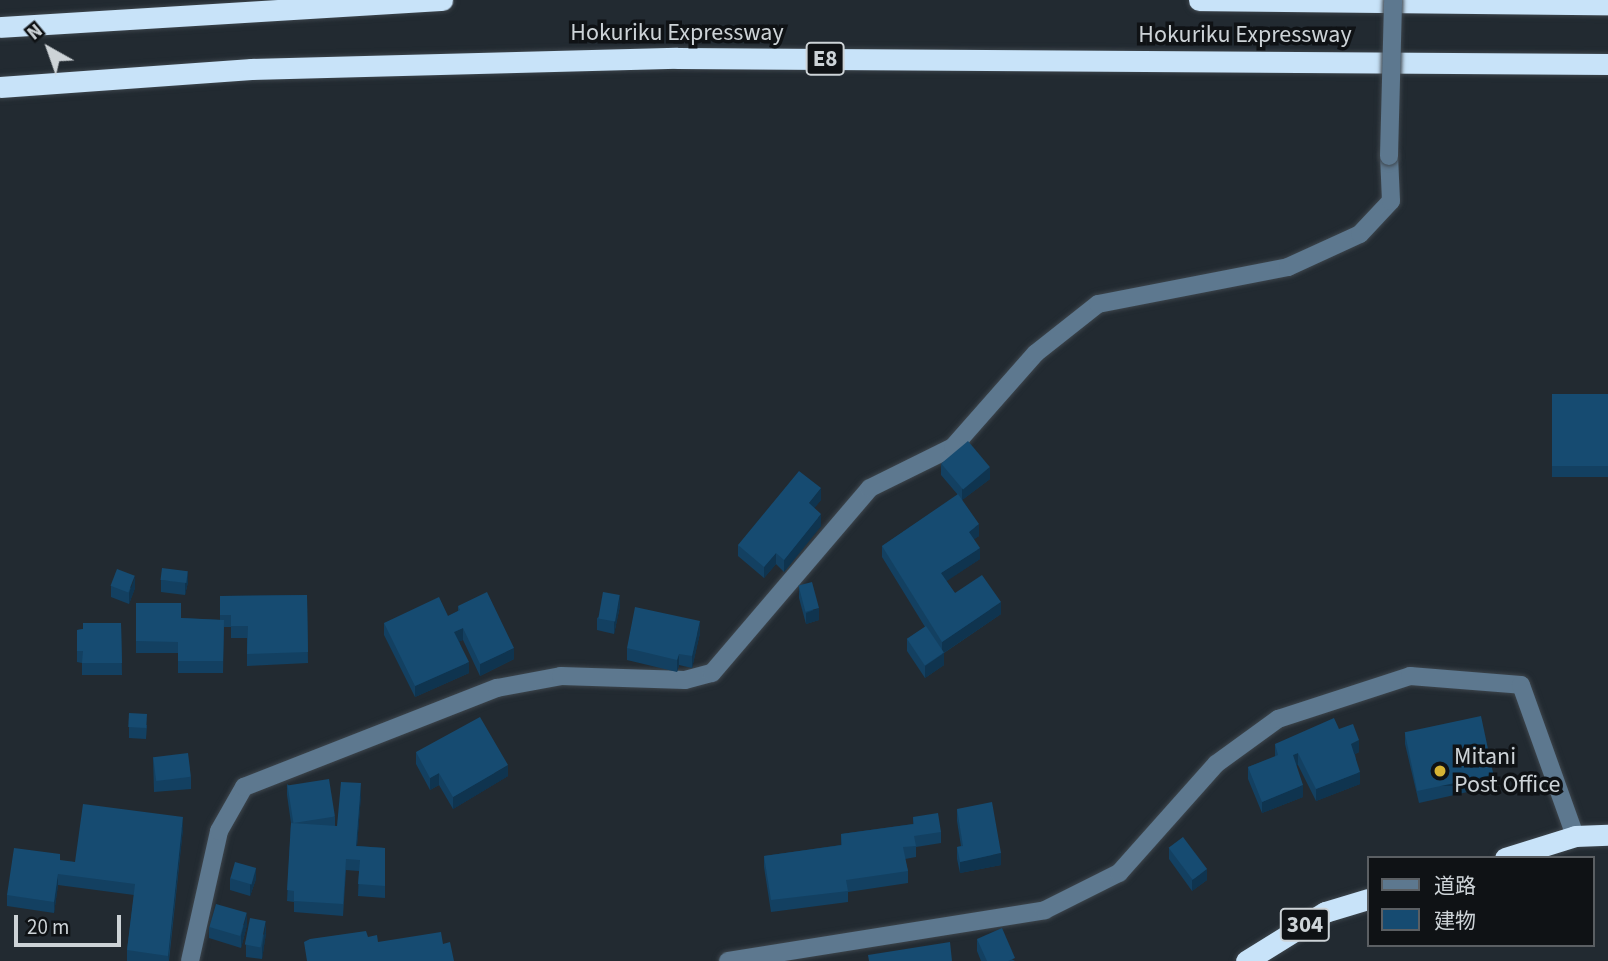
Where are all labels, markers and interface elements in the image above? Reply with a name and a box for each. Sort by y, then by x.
north arrow [14,14,84,84]
text: N [22,18,49,47]
street label: Hokuriku Expressway [570,19,784,47]
street label: Hokuriku Expressway [1138,21,1352,49]
road number: E8 [804,40,846,78]
place label: Mitani Post Office [1454,743,1560,799]
marker: Mitani Post Office [1432,763,1448,779]
legend [1366,856,1594,947]
text: 道路 [1434,871,1476,901]
scale bar [18,902,124,946]
road number: 304 [1279,906,1331,944]
text: 建物 [1434,906,1476,936]
text: 20 m [27,912,69,942]

